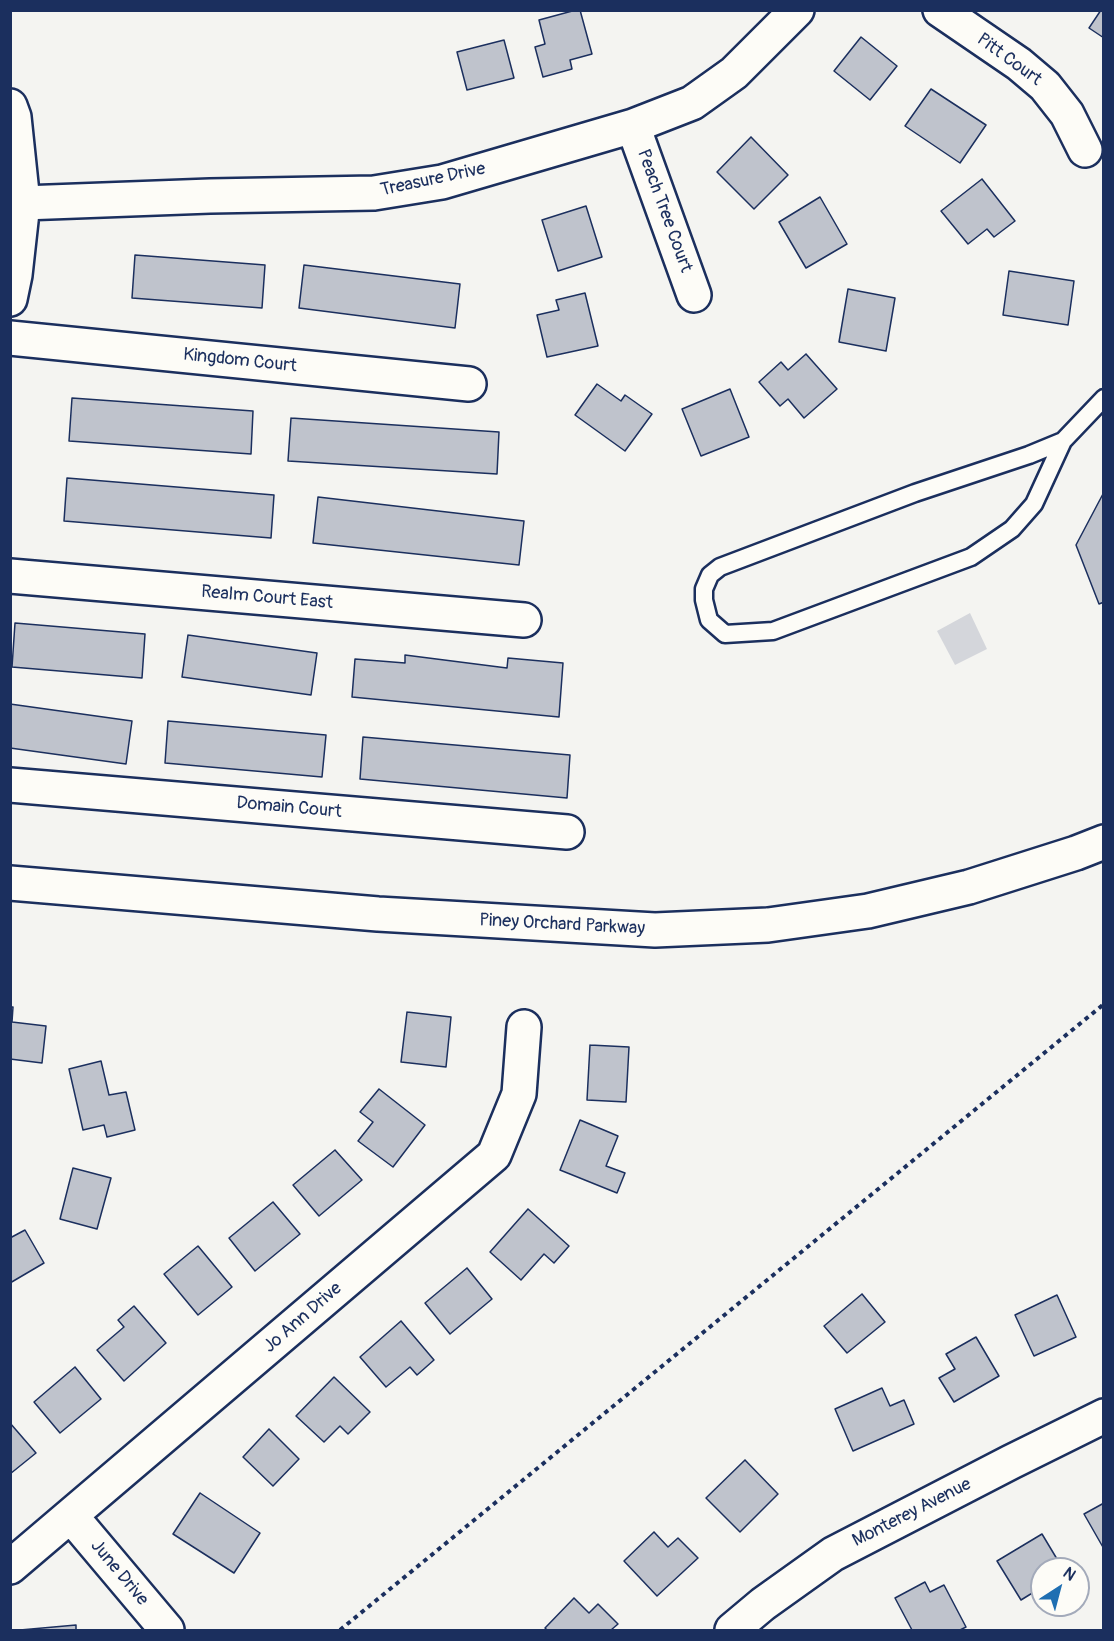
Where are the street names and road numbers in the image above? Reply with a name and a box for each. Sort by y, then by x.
street label: Pitt Court [972,29,1046,91]
street label: Peach Tree Court [632,147,696,275]
street label: Treasure Drive [379,158,487,202]
street label: Kingdom Court [182,344,298,378]
street label: Realm Court East [200,581,334,615]
street label: Domain Court [236,793,342,823]
street label: Piney Orchard Parkway [479,910,645,940]
street label: Jo Ann Drive [259,1278,347,1358]
street label: Monterey Avenue [849,1474,975,1552]
street label: June Drive [85,1536,153,1610]

